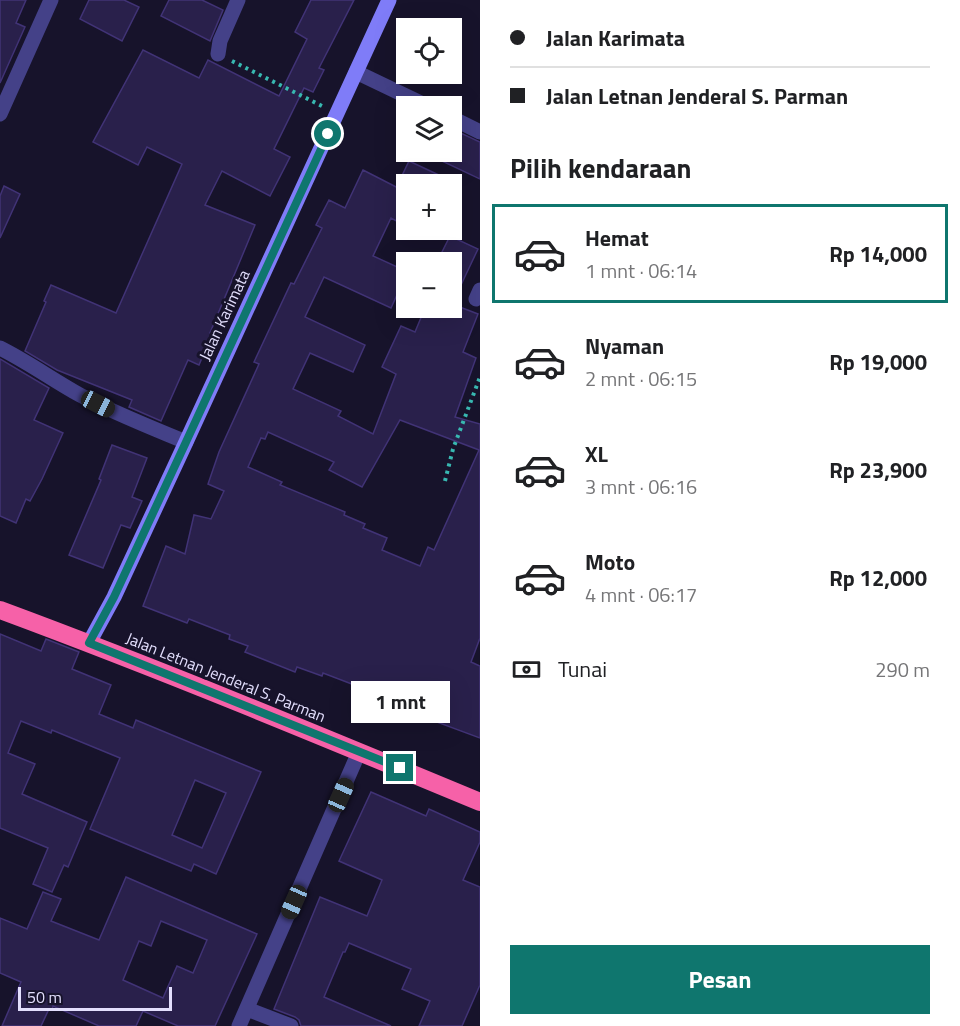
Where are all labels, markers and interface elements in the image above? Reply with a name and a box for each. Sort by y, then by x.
map controls [396,18,462,318]
button: locate [396,18,462,84]
text: Jalan Karimata [546,21,685,55]
text: Jalan Letnan Jenderal S. Parman [546,79,848,113]
button: layers [396,96,462,162]
route start [314,120,341,147]
text: Pilih kendaraan [510,147,692,188]
button: + [396,174,462,240]
text: Hemat [585,221,649,255]
icon: car [513,227,567,281]
text: Rp 14,000 [829,237,927,271]
button: − [396,252,462,318]
text: 1 mnt · 06:14 [585,255,697,286]
street label: Jalan Karimata [192,266,256,364]
text: Nyaman [585,329,664,363]
icon: car [513,335,567,389]
text: Rp 19,000 [829,345,927,379]
text: 2 mnt · 06:15 [585,363,697,394]
car [78,388,118,420]
text: XL [585,437,608,471]
icon: car [513,443,567,497]
text: Rp 23,900 [829,453,927,487]
text: 3 mnt · 06:16 [585,471,697,502]
text: Moto [585,545,635,579]
icon: car [513,551,567,605]
text: Rp 12,000 [829,561,927,595]
text: 4 mnt · 06:17 [585,579,697,610]
street label: Jalan Letnan Jenderal S. Parman [123,626,329,728]
text: Tunai [558,652,607,686]
icon: cash [510,653,543,686]
text: 290 m [875,654,930,685]
callout: 1 mnt [350,681,450,723]
text: 1 mnt [375,686,426,717]
route end [386,754,413,781]
car [325,775,357,815]
car [278,882,310,922]
button: Pesan [510,945,930,1014]
scale bar [18,984,172,1012]
text: 50 m [27,985,62,1009]

